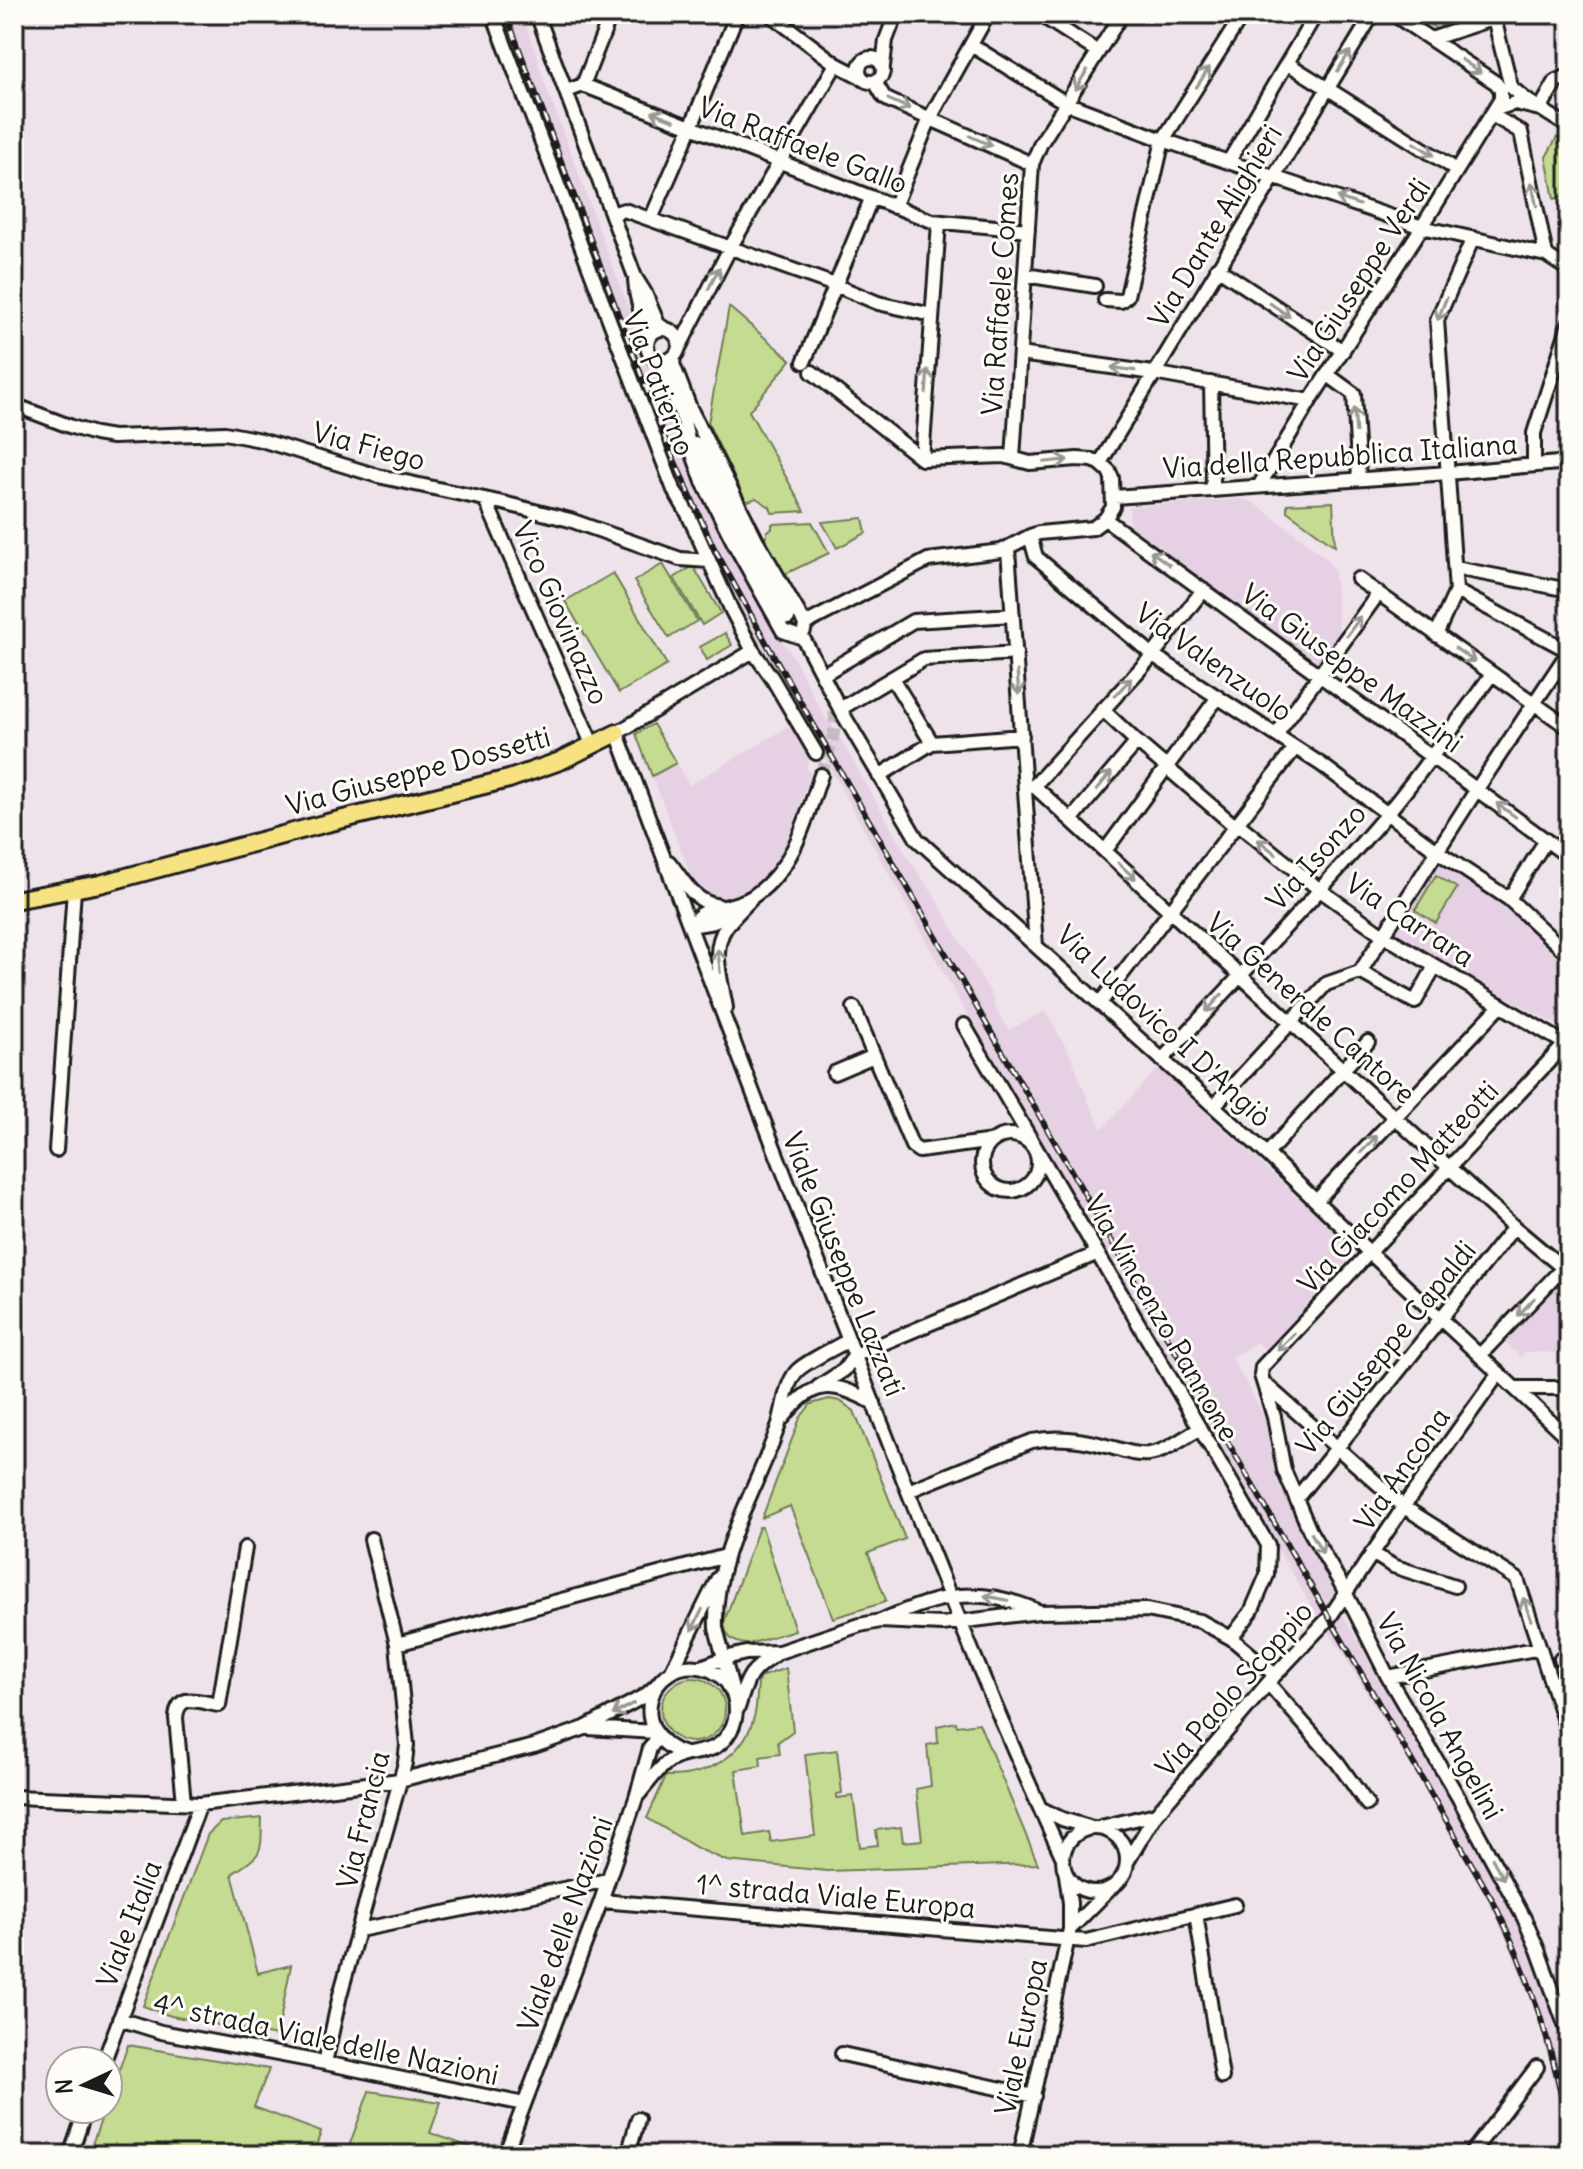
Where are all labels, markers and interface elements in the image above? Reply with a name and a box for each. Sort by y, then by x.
one-way arrow [1336,50,1352,73]
one-way arrow [1460,58,1482,74]
one-way arrow [1195,66,1211,89]
one-way arrow [1072,68,1088,91]
street label: Via Raffaele Gallo [693,89,913,201]
one-way arrow [886,97,910,112]
one-way arrow [651,108,676,122]
street label: Via Dante Alighieri [1140,118,1290,334]
one-way arrow [969,134,993,149]
one-way arrow [1412,142,1435,158]
street label: Via Raffaele Comes [974,171,1026,417]
street label: Via Giuseppe Verdi [1280,171,1438,389]
one-way arrow [1525,182,1540,207]
one-way arrow [1336,193,1361,208]
one-way arrow [707,267,722,291]
one-way arrow [1434,296,1448,321]
one-way arrow [1268,302,1291,318]
street label: Via Patierno [615,305,703,461]
one-way arrow [1111,361,1136,376]
one-way arrow [920,368,935,395]
one-way arrow [1347,407,1362,434]
street label: Via Fiego [309,414,429,478]
street label: Via della Repubblica Italiana [1161,426,1519,486]
one-way arrow [1042,453,1069,468]
street label: Vico Giovinazzo [505,516,617,710]
one-way arrow [1150,550,1172,567]
street label: Via Giuseppe Mazzini [1234,576,1470,760]
street label: Via Valenzuolo [1128,595,1300,729]
one-way arrow [1346,616,1363,638]
one-way arrow [1453,647,1475,663]
one-way arrow [1011,669,1026,696]
one-way arrow [1114,677,1132,697]
street label: Via Giuseppe Dossetti [282,718,554,824]
one-way arrow [1095,772,1113,792]
street label: Via Isonzo [1258,796,1374,918]
one-way arrow [1496,802,1517,819]
one-way arrow [1257,838,1278,856]
one-way arrow [1117,862,1137,881]
street label: Via Carrara [1339,865,1481,975]
street label: Via Generale Cantore [1199,905,1423,1111]
street label: Via Ludovico I D'Angiò [1049,917,1279,1135]
one-way arrow [712,948,727,975]
one-way arrow [1205,993,1223,1013]
street label: Via Giacomo Matteotti [1290,1073,1506,1301]
street label: Viale Giuseppe Lazzati [775,1127,913,1401]
one-way arrow [1359,1135,1378,1154]
street label: Via Vincenzo Pannone [1077,1188,1247,1448]
street label: Via Giuseppe Capaldi [1288,1233,1484,1463]
one-way arrow [1516,1297,1535,1317]
one-way arrow [1277,1332,1296,1352]
street label: Via Ancona [1346,1400,1458,1538]
one-way arrow [1310,1531,1325,1555]
one-way arrow [984,1589,1009,1604]
street label: Via Paolo Scoppio [1148,1593,1320,1785]
one-way arrow [1519,1597,1534,1622]
street label: Via Nicola Angelini [1368,1606,1512,1826]
one-way arrow [689,1607,704,1631]
one-way arrow [611,1702,635,1717]
street label: Via Francia [328,1747,398,1893]
street label: Viale delle Nazioni [509,1811,621,2037]
street label: Viale Italia [88,1855,170,1993]
one-way arrow [1490,1856,1506,1880]
street label: 1^ strada Viale Europa [695,1866,977,1926]
street label: Viale Europa [987,1956,1055,2118]
street label: 4^ strada Viale delle Nazioni [150,1985,502,2093]
north arrow [44,2045,124,2125]
text: N [50,2078,79,2095]

